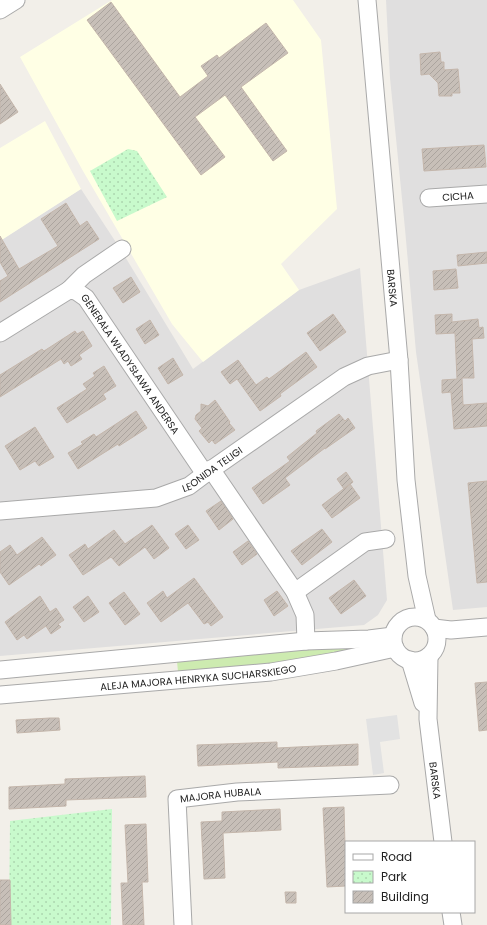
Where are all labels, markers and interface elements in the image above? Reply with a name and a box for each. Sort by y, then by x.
street label: CICHA [442,187,474,205]
street label: BARSKA [383,268,402,308]
street label: GENERAŁA WŁADYSŁAWA ANDERSA [78,291,183,437]
street label: LEONIDA TELIGI [180,443,245,495]
street label: ALEJA MAJORA HENRYKA SUCHARSKIEGO [100,660,297,694]
street label: BARSKA [426,761,445,800]
street label: MAJORA HUBALA [179,783,262,806]
legend [345,841,475,913]
text: Road [381,848,412,865]
text: Park [381,868,408,885]
text: Building [381,888,429,905]

